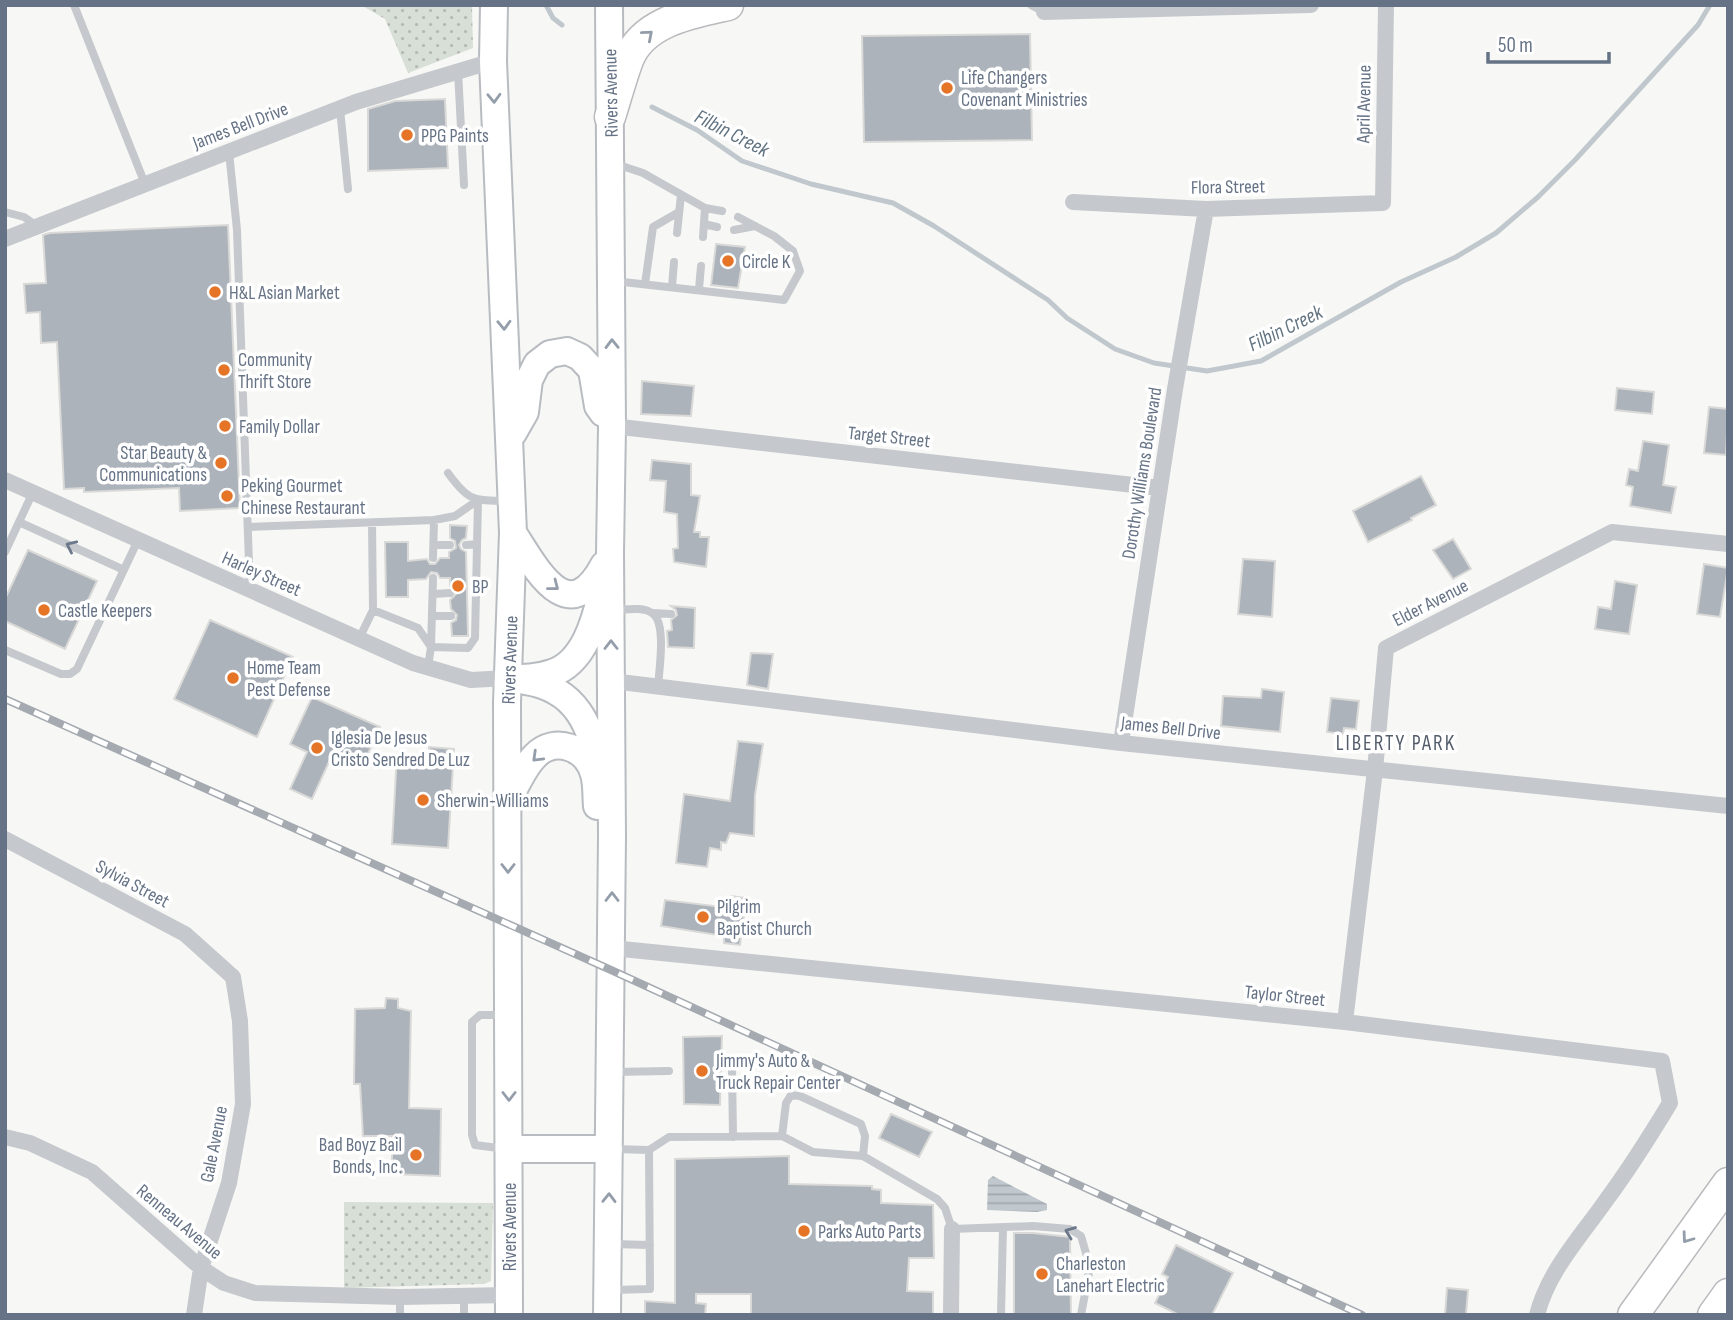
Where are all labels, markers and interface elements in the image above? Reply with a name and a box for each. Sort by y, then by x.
scale bar [1488,21,1609,65]
one-way arrow [640,31,653,43]
text: 50 m [1498,33,1533,58]
street label: Rivers Avenue [599,48,624,137]
street label: April Avenue [1352,65,1377,144]
place label: Life Changers Covenant Ministries [961,67,1088,112]
marker: Life Changers Covenant Ministries [939,80,955,96]
one-way arrow [487,93,502,104]
street label: James Bell Drive [189,98,291,155]
water label: Filbin Creek [690,104,774,163]
place label: PPG Paints [421,125,489,148]
marker: PPG Paints [399,127,415,143]
street label: Flora Street [1191,175,1266,200]
place label: Circle K [742,251,791,274]
marker: Circle K [720,253,736,269]
place label: H&L Asian Market [229,282,340,305]
marker: H&L Asian Market [207,284,223,300]
water label: Filbin Creek [1244,299,1328,357]
one-way arrow [497,320,512,331]
one-way arrow [604,338,619,349]
place label: Community Thrift Store [238,349,313,394]
marker: Community Thrift Store [216,362,232,378]
street label: Dorothy Williams Boulevard [1118,386,1167,561]
place label: Family Dollar [239,416,320,439]
marker: Family Dollar [217,418,233,434]
street label: Target Street [847,422,931,453]
place label: Star Beauty & Communications [99,442,207,487]
marker: Star Beauty & Communications [213,455,229,471]
place label: Peking Gourmet Chinese Restaurant [241,475,366,520]
marker: Peking Gourmet Chinese Restaurant [219,488,235,504]
one-way arrow [66,540,79,554]
street label: Harley Street [218,547,305,602]
street label: Elder Avenue [1389,575,1472,632]
place label: BP [472,576,488,599]
marker: BP [450,578,466,594]
one-way arrow [546,578,558,591]
place label: Castle Keepers [58,600,152,623]
marker: Castle Keepers [36,602,52,618]
street label: Rivers Avenue [497,615,524,705]
one-way arrow [603,639,619,649]
place label: Home Team Pest Defense [247,657,331,702]
marker: Home Team Pest Defense [225,670,241,686]
street label: James Bell Drive [1119,712,1222,745]
place label: Iglesia De Jesus Cristo Sendred De Luz [331,727,470,772]
district label: LIBERTY PARK [1336,731,1456,756]
marker: Iglesia De Jesus Cristo Sendred De Luz [309,740,325,756]
one-way arrow [532,748,545,761]
place label: Sherwin-Williams [437,790,549,813]
marker: Sherwin-Williams [415,792,431,808]
street label: Sylvia Street [91,855,173,913]
one-way arrow [500,863,516,874]
one-way arrow [604,891,620,901]
place label: Pilgrim Baptist Church [717,896,812,941]
marker: Pilgrim Baptist Church [695,909,711,925]
street label: Taylor Street [1243,981,1327,1012]
place label: Jimmy's Auto & Truck Repair Center [715,1050,841,1095]
marker: Jimmy's Auto & Truck Repair Center [694,1063,710,1079]
one-way arrow [501,1091,517,1101]
street label: Gale Avenue [196,1104,233,1184]
place label: Bad Boyz Bail Bonds, Inc. [319,1134,402,1179]
marker: Bad Boyz Bail Bonds, Inc. [408,1147,424,1163]
street label: Renneau Avenue [131,1180,227,1265]
street label: Rivers Avenue [499,1183,522,1271]
one-way arrow [601,1192,616,1203]
place label: Parks Auto Parts [818,1221,921,1244]
marker: Parks Auto Parts [796,1223,812,1239]
one-way arrow [1064,1226,1077,1240]
one-way arrow [1683,1230,1695,1243]
place label: Charleston Lanehart Electric [1056,1253,1165,1298]
marker: Charleston Lanehart Electric [1034,1266,1050,1282]

